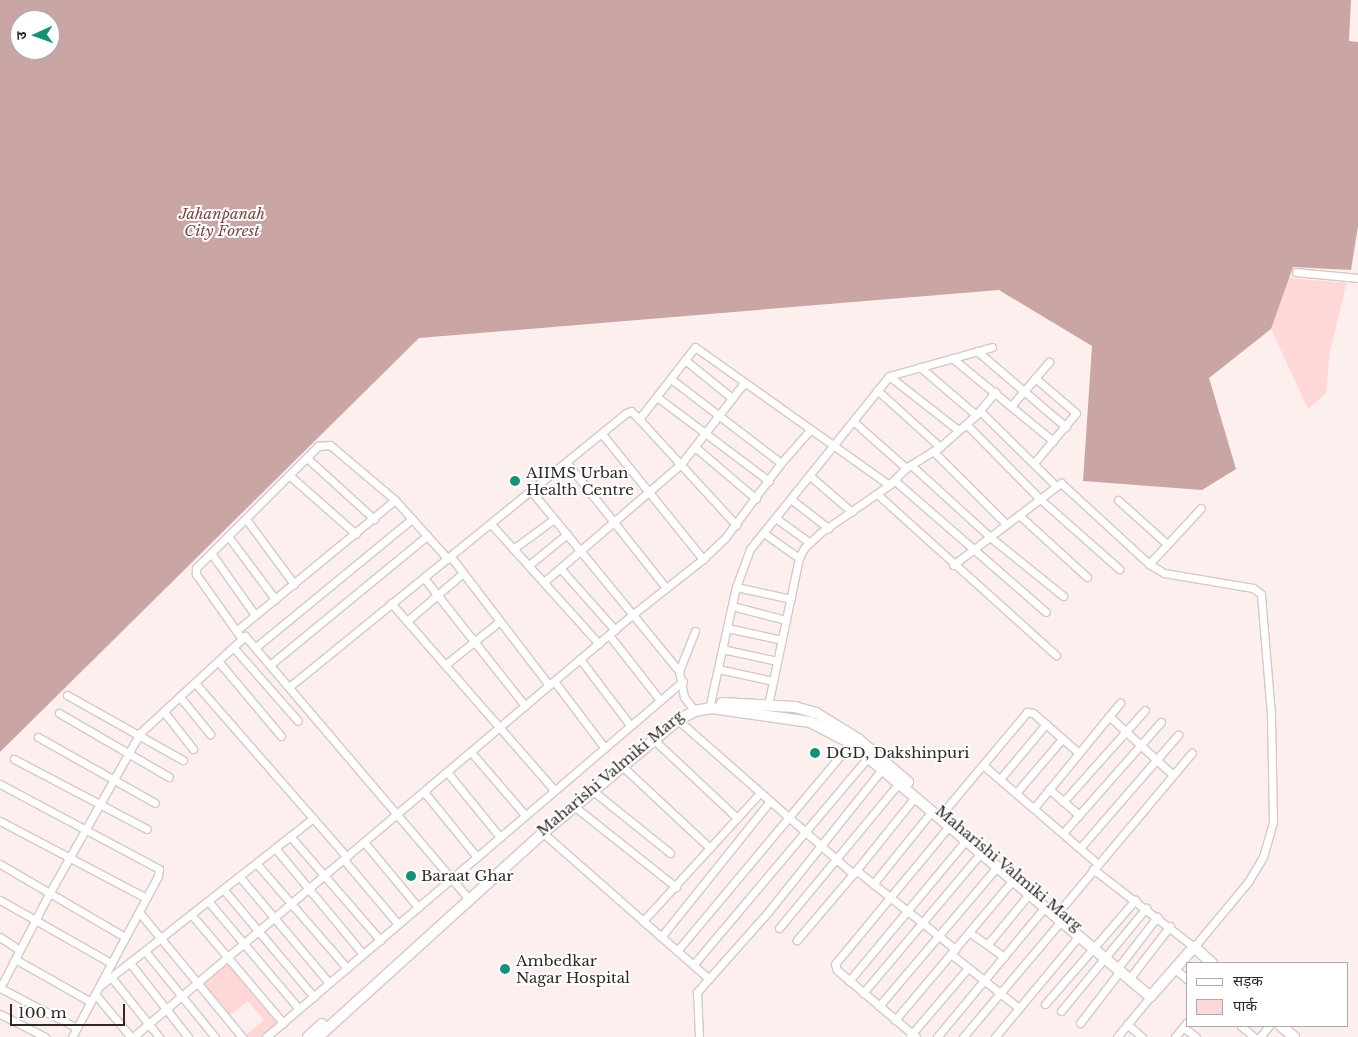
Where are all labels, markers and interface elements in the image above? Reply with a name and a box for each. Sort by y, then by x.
north arrow [10,10,60,60]
text: उ [12,31,30,40]
park label: Jahanpanah City Forest [179,204,265,239]
place label: AIIMS Urban Health Centre [526,463,634,498]
marker: AIIMS Urban Health Centre [508,474,522,488]
street label: Maharishi Valmiki Marg [533,706,687,840]
place label: DGD, Dakshinpuri [826,744,969,762]
marker: DGD, Dakshinpuri [808,746,822,760]
street label: Maharishi Valmiki Marg [932,801,1086,935]
place label: Baraat Ghar [421,867,513,885]
marker: Baraat Ghar [405,870,417,882]
place label: Ambedkar Nagar Hospital [516,951,630,986]
marker: Ambedkar Nagar Hospital [498,962,512,976]
legend [1186,962,1348,1027]
text: सड़क [1233,971,1263,990]
scale bar [12,994,128,1026]
text: पार्क [1233,996,1257,1015]
text: 100 m [18,1003,67,1022]

